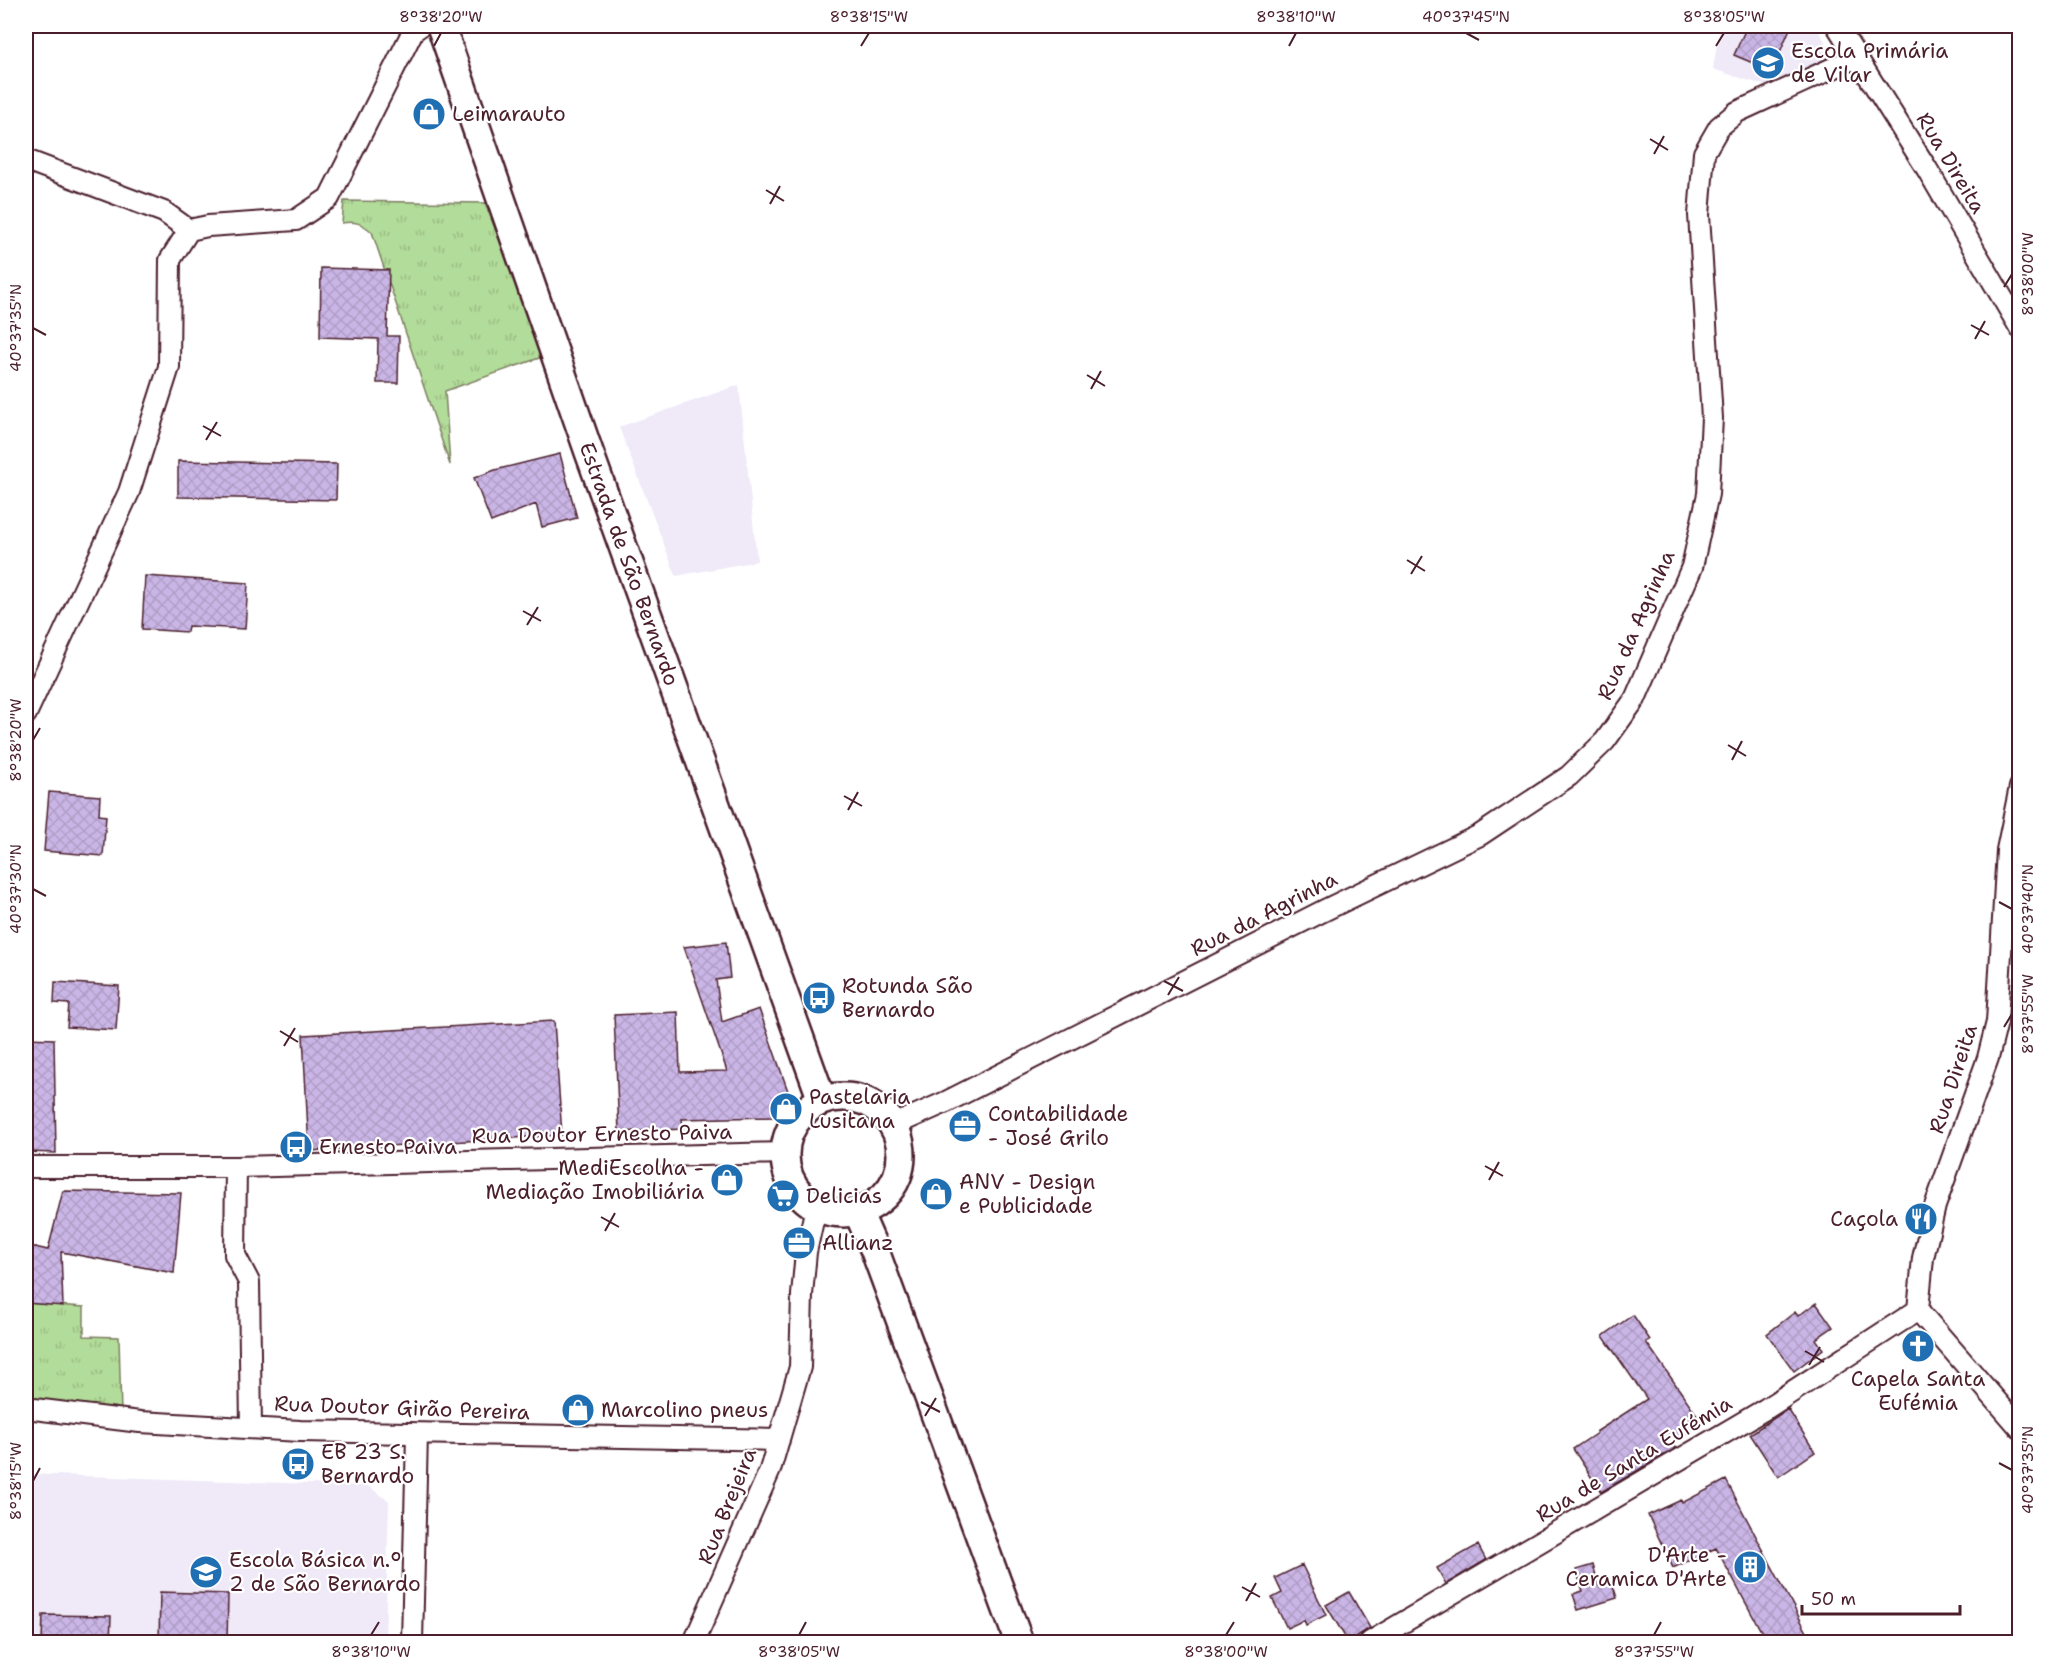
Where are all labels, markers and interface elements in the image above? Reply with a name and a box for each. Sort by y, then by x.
text: 8°38'20"W [399,7,483,27]
text: 8°38'15"W [830,7,908,27]
text: 8°38'10"W [1256,7,1336,27]
text: 40°37'45"N [1422,7,1510,27]
text: 8°38'05"W [1683,7,1765,27]
place label: Escola Primária de Vilar [1791,37,1948,89]
school or university icon: Escola Primária de Vilar [1750,45,1786,81]
shop icon: Leimarauto [411,96,447,132]
place label: Leimarauto [452,100,566,128]
street label: Rua Direita [1910,107,1992,219]
text: 8°38'00"W [2018,232,2038,316]
text: 40°37'35"N [6,284,26,372]
street label: Estrada de São Bernardo [573,439,686,689]
street label: Rua da Agrinha [1590,546,1682,704]
text: 8°38'20"W [6,698,26,782]
text: 40°37'30"N [6,844,26,934]
text: 40°37'40"N [2018,864,2038,954]
street label: Rua da Agrinha [1186,865,1342,963]
place label: Rotunda São Bernardo [842,972,973,1024]
text: 8°37'55"W [2018,974,2038,1054]
bus stop icon: Rotunda São Bernardo [801,980,837,1016]
street label: Rua Direita [1922,1021,1984,1137]
place label: Pastelaria Lusitana [809,1083,910,1135]
shop icon: Pastelaria Lusitana [768,1091,804,1127]
place label: Contabilidade - José Grilo [988,1100,1128,1152]
office icon: Contabilidade - José Grilo [947,1108,983,1144]
street label: Rua Doutor Ernesto Paiva [471,1118,733,1150]
bus stop icon: Ernesto Paiva [278,1129,314,1165]
place label: Ernesto Paiva [319,1133,457,1161]
place label: MediEscolha - Mediação Imobiliária [486,1154,704,1206]
shop icon: MediEscolha - Mediação Imobiliária [709,1162,745,1198]
place label: ANV - Design e Publicidade [959,1168,1095,1220]
shop icon: ANV - Design e Publicidade [918,1176,954,1212]
supermarket icon: Delicias [765,1178,801,1214]
place label: Delicias [806,1182,882,1210]
restaurant icon: Caçola [1903,1201,1939,1237]
place label: Caçola [1830,1205,1898,1233]
office icon: Allianz [781,1225,817,1261]
place label: Allianz [822,1229,894,1257]
church icon: Capela Santa Eufémia [1900,1328,1936,1364]
place label: Capela Santa Eufémia [1851,1365,1985,1417]
street label: Rua de Santa Eufémia [1531,1389,1737,1529]
street label: Rua Doutor Girão Pereira [274,1390,530,1426]
shop icon: Marcolino pneus [560,1392,596,1428]
place label: Marcolino pneus [601,1396,768,1424]
text: 40°37'35"N [2018,1426,2038,1514]
place label: EB 23 S. Bernardo [321,1438,414,1490]
text: 8°38'15"W [6,1442,26,1520]
street label: Rua Brejeira [691,1444,763,1568]
bus stop icon: EB 23 S. Bernardo [280,1446,316,1482]
place label: D'Arte - Ceramica D'Arte [1566,1541,1727,1593]
place label: Escola Básica n.º 2 de São Bernardo [229,1546,421,1598]
building icon: D'Arte - Ceramica D'Arte [1732,1549,1768,1585]
school or university icon: Escola Básica n.º 2 de São Bernardo [188,1554,224,1590]
scale bar [1802,1578,1960,1616]
text: 50 m [1811,1587,1856,1611]
text: 8°38'10"W [331,1642,411,1662]
text: 8°38'05"W [758,1642,840,1662]
text: 8°38'00"W [1184,1642,1268,1662]
text: 8°37'55"W [1614,1642,1694,1662]

